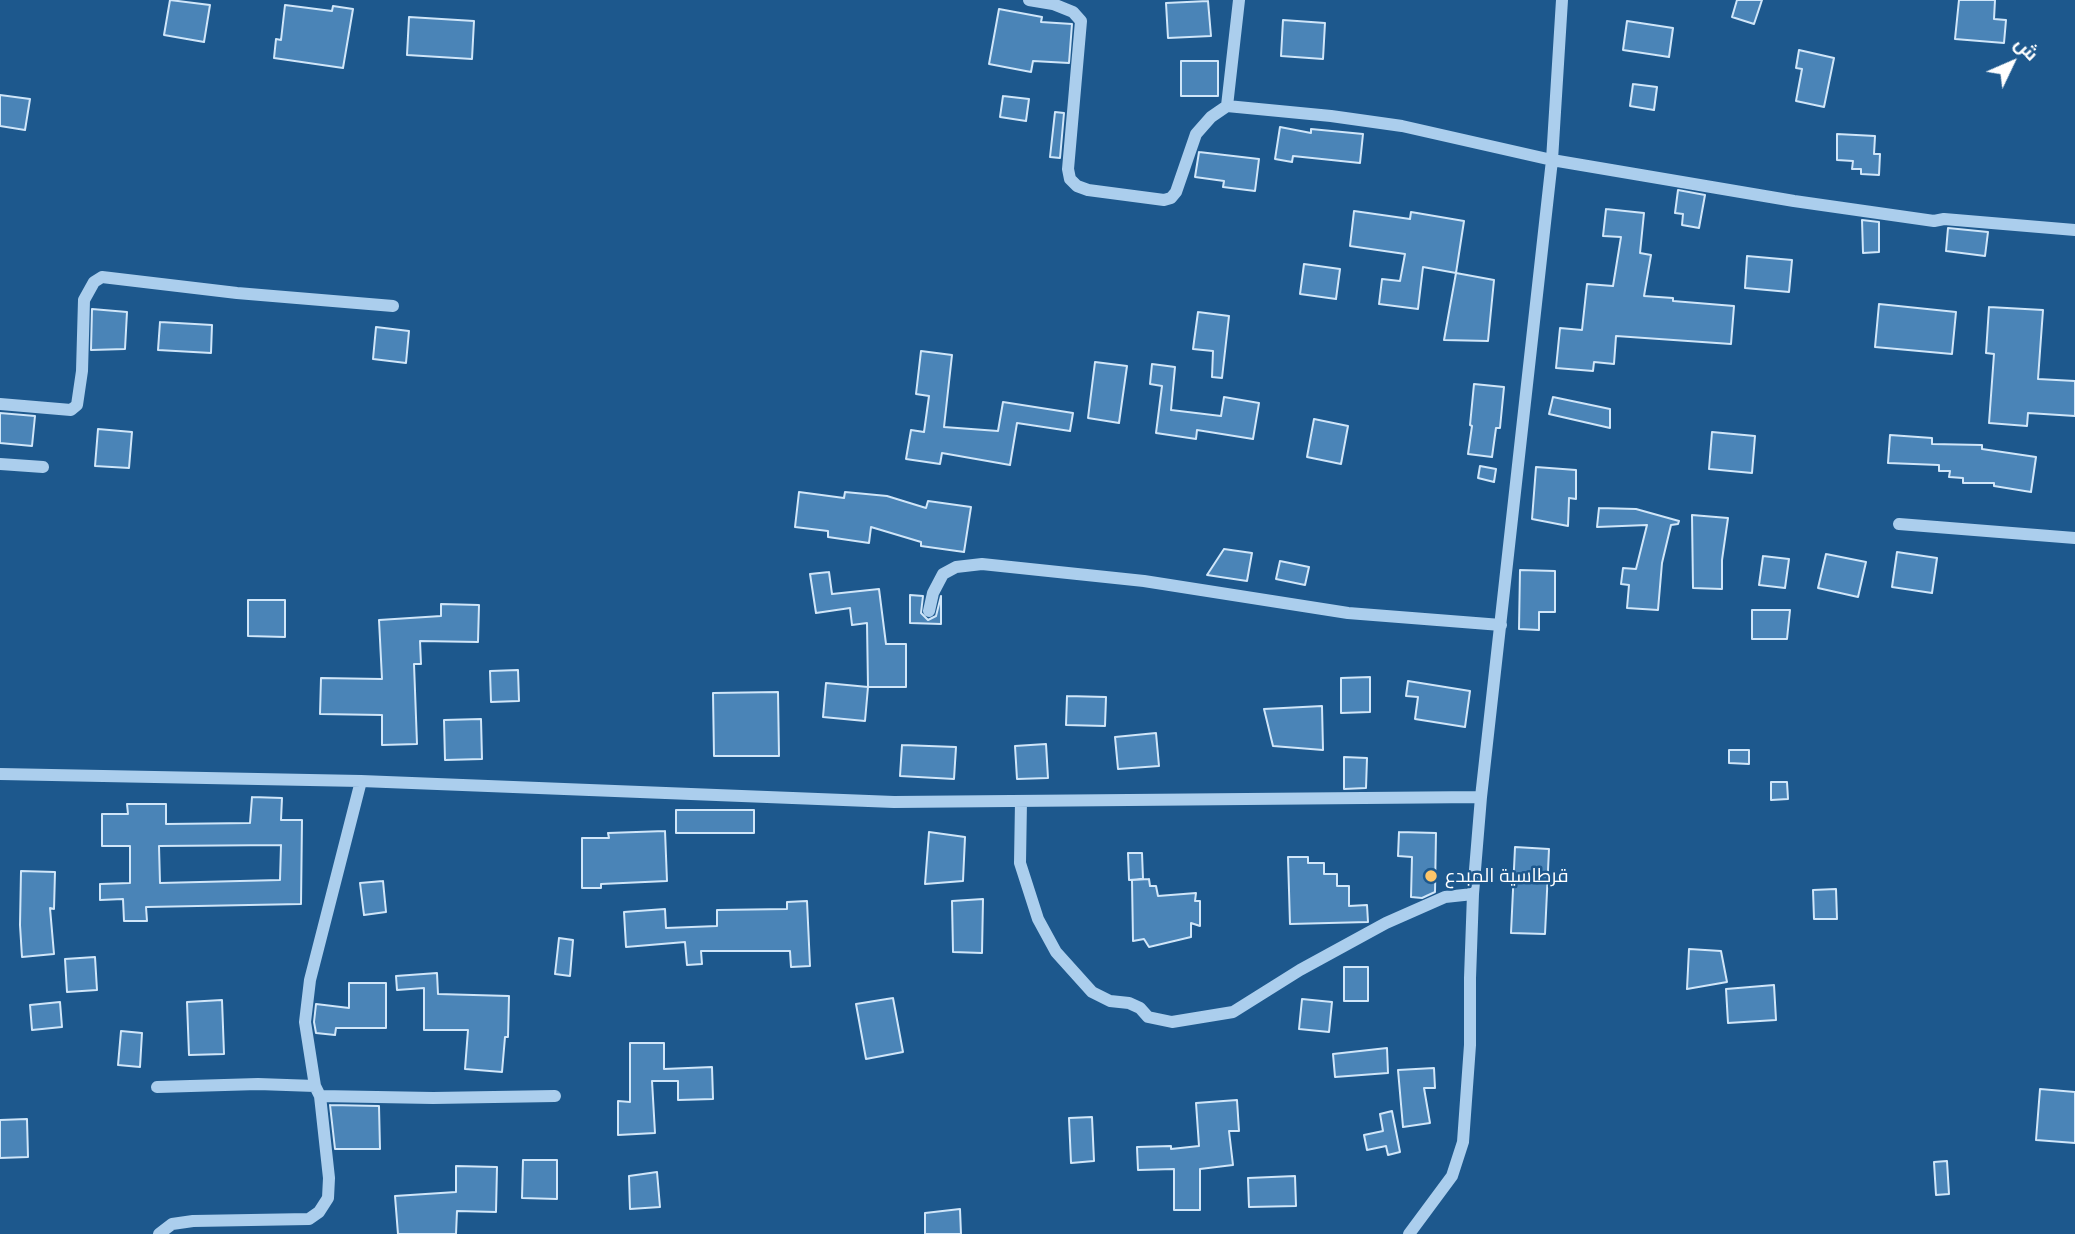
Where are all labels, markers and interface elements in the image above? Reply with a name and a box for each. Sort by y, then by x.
north arrow [1977,28,2047,98]
text: ش [2011,32,2043,65]
place label: قرطاسية المبدع [1445,865,1568,887]
marker: قرطاسية المبدع [1423,868,1439,884]

